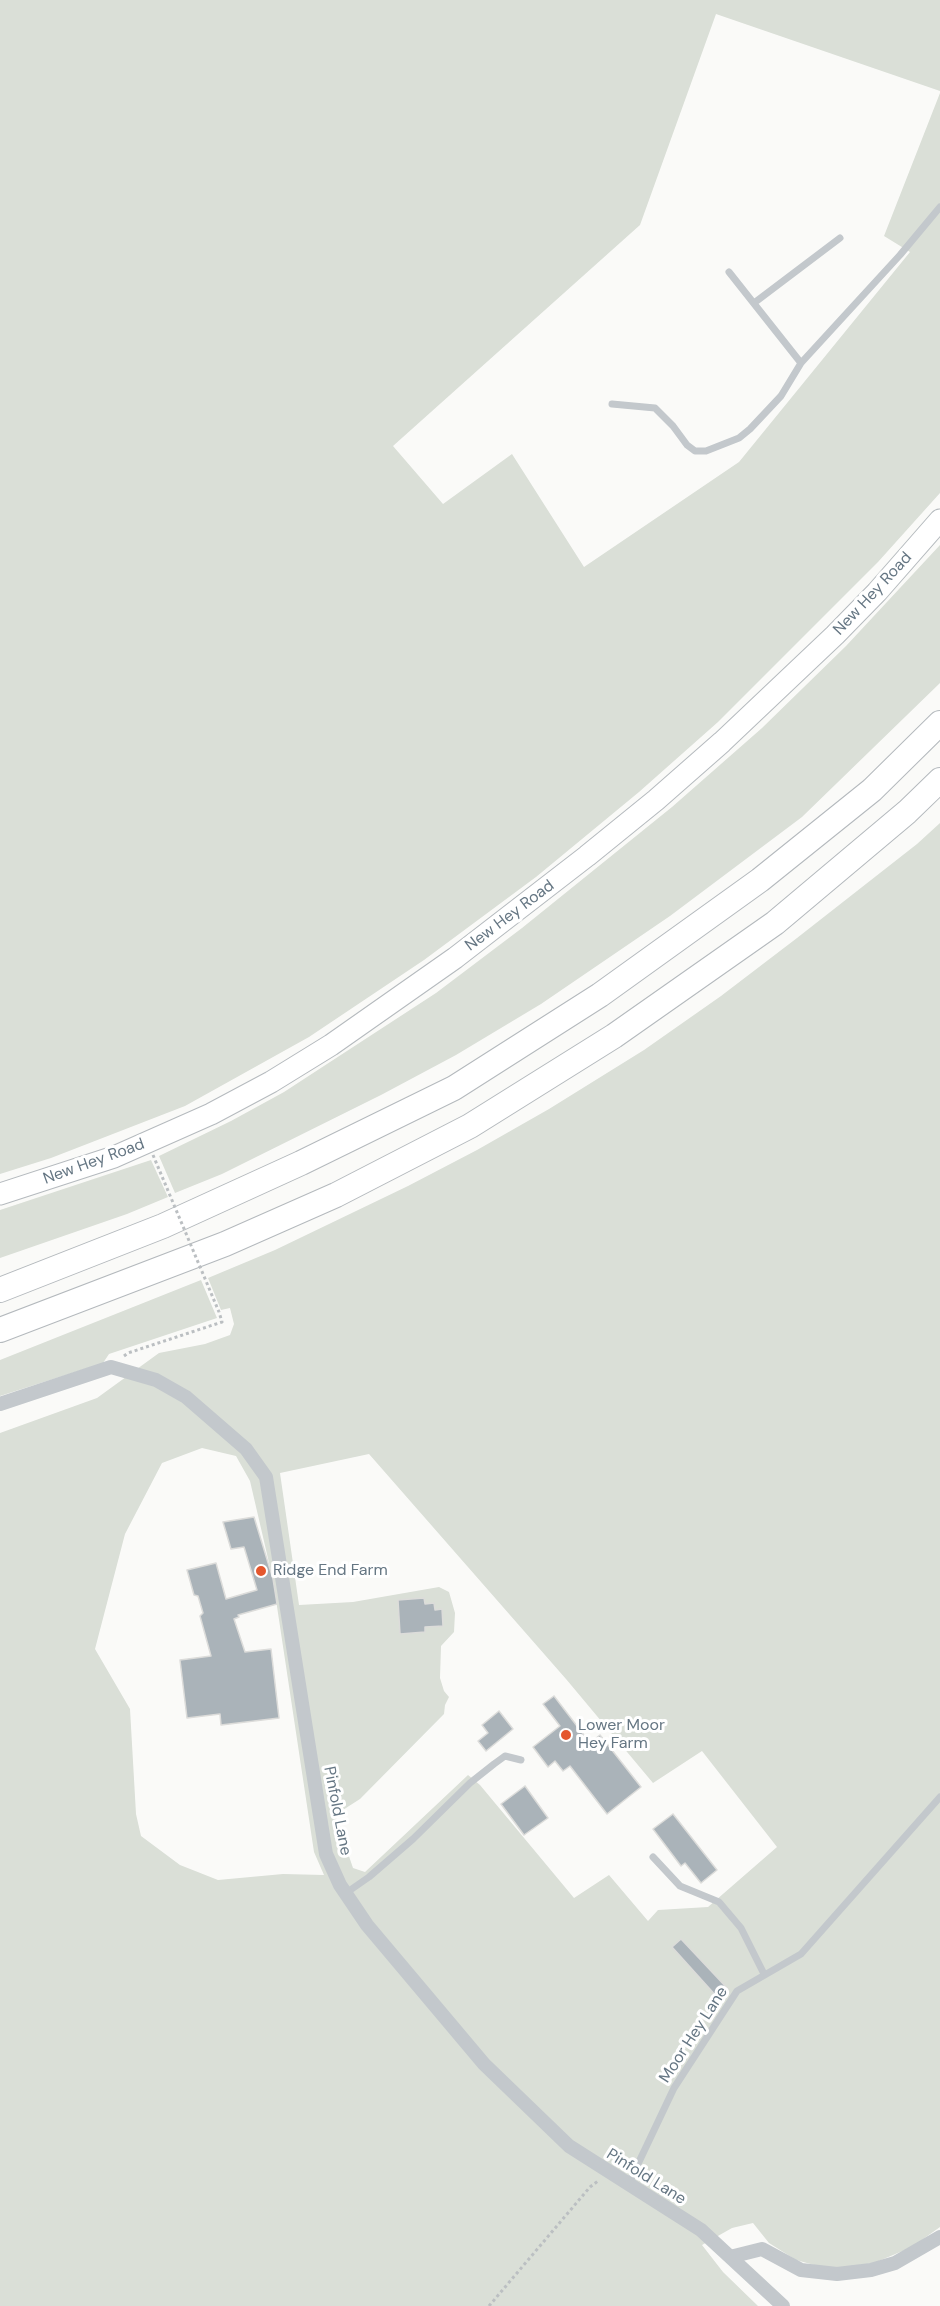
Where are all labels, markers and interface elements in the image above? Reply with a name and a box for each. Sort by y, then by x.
street label: New Hey Road [830,549,916,639]
street label: New Hey Road [462,876,558,956]
street label: New Hey Road [41,1135,147,1189]
place label: Ridge End Farm [273,1561,388,1581]
marker: Ridge End Farm [254,1564,268,1578]
place label: Lower Moor Hey Farm [578,1716,665,1754]
marker: Lower Moor Hey Farm [559,1728,573,1742]
street label: Pinfold Lane [319,1765,355,1857]
street label: Moor Hey Lane [656,1983,732,2087]
street label: Pinfold Lane [603,2145,689,2209]

